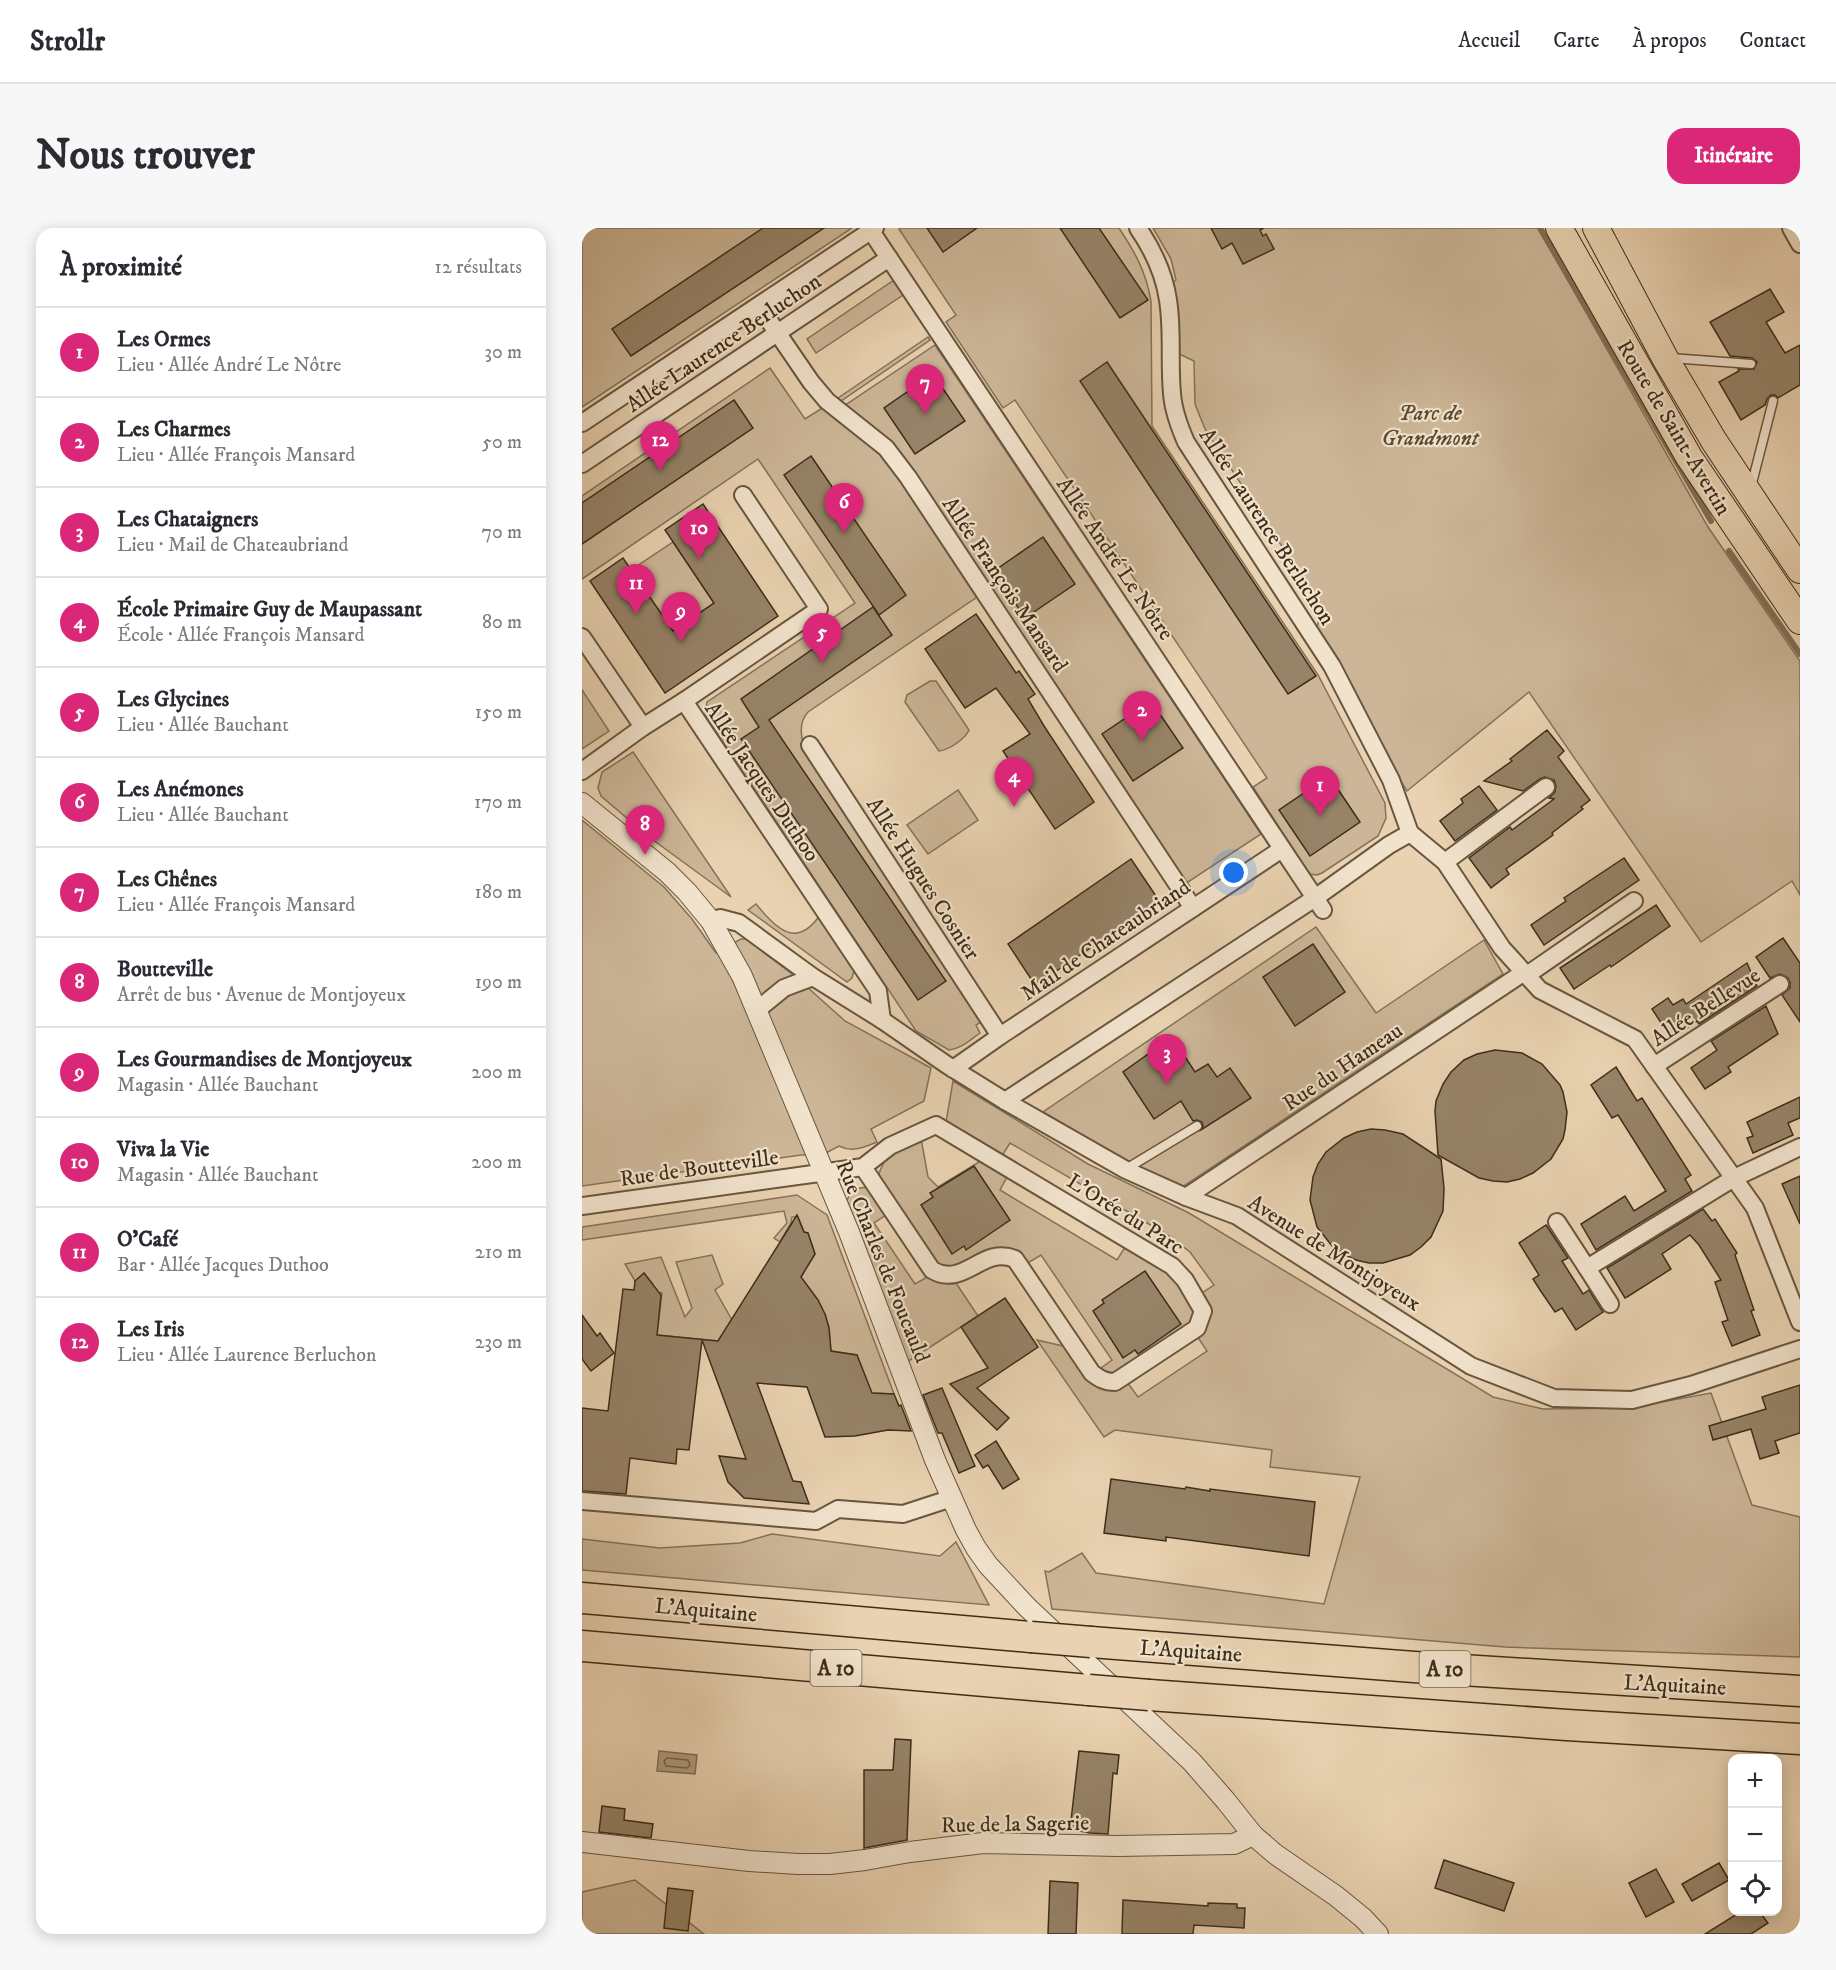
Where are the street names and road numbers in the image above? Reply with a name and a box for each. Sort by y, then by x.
street label: Allée Laurence Berluchon [621,268,827,419]
street label: Route de Saint-Avertin [1611,335,1737,521]
street label: Allée Laurence Berluchon [1193,423,1341,631]
street label: Allée André Le Nôtre [1050,472,1179,645]
street label: Allée François Mansard [936,492,1074,678]
street label: Allée Jacques Duthoo [698,697,825,867]
street label: Allée Hugues Cosnier [860,792,986,966]
street label: Mail de Chateaubriand [1016,873,1196,1007]
street label: Allée Bellevue [1646,962,1765,1053]
street label: Rue du Hameau [1278,1017,1408,1117]
street label: Rue de Boutteville [618,1144,780,1193]
street label: Rue Charles de Foucauld [830,1156,936,1367]
street label: L'Orée du Parc [1062,1168,1189,1261]
street label: Avenue de Montjoyeux [1243,1189,1426,1318]
street label: L'Aquitaine [654,1593,758,1628]
street label: L'Aquitaine [1139,1634,1243,1669]
road number: A 10 [810,1650,862,1686]
road number: A 10 [1420,1651,1470,1687]
street label: L'Aquitaine [1623,1669,1727,1702]
street label: Rue de la Sagerie [941,1810,1089,1839]

